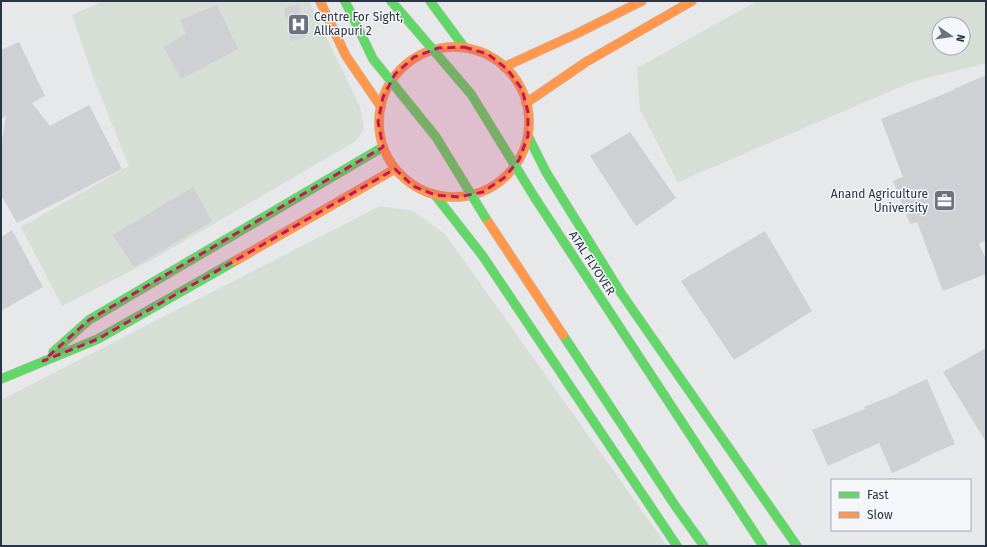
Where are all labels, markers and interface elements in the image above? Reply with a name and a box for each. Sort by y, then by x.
place label: Centre For Sight, Allkapuri 2 [314,10,403,38]
hospital icon: Centre For Sight, Allkapuri 2 [285,11,311,37]
north arrow [931,16,971,56]
text: N [953,33,967,43]
place label: Anand Agriculture University [831,187,928,215]
office icon: Anand Agriculture University [931,188,957,214]
street label: ATAL FLYOVER [566,228,618,298]
legend [831,479,971,531]
text: Fast [867,488,889,502]
text: Slow [867,508,893,522]

